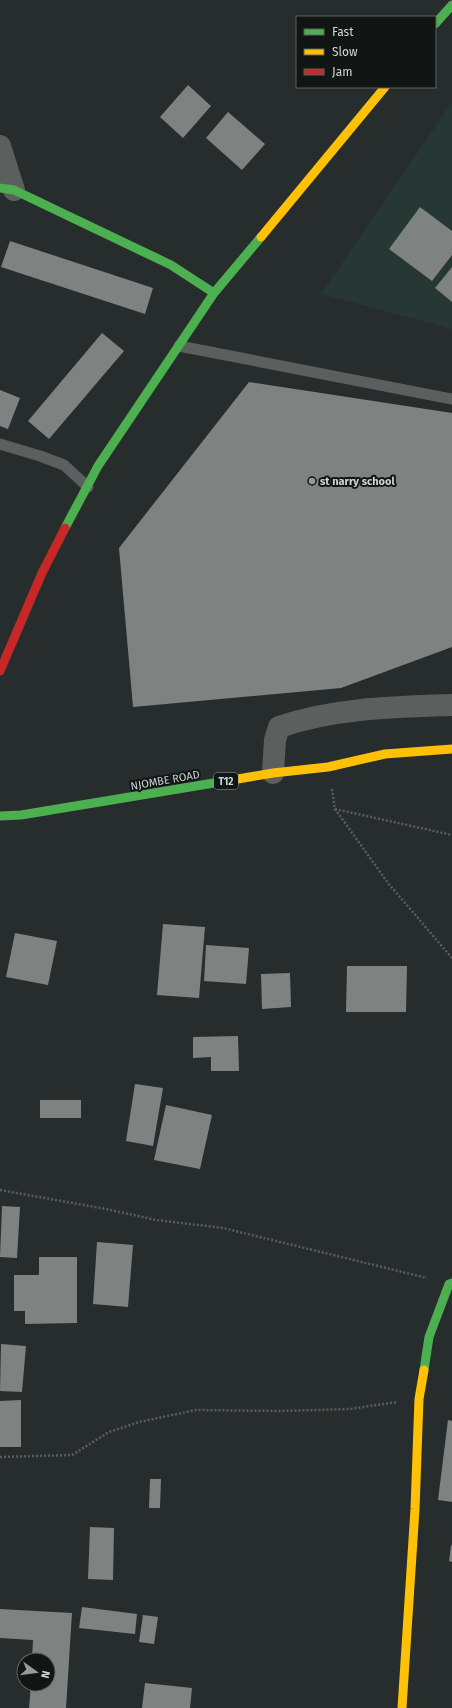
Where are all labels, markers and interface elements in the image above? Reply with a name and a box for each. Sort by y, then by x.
legend [296,16,436,88]
text: Fast [332,25,354,39]
text: Slow [332,45,358,59]
text: Jam [332,65,352,79]
place label: st narry school [320,475,395,488]
marker: st narry school [307,476,317,486]
street label: NJOMBE ROAD [130,768,201,793]
road number: T12 [214,773,238,789]
north arrow [16,1652,56,1692]
text: N [38,1669,52,1679]

